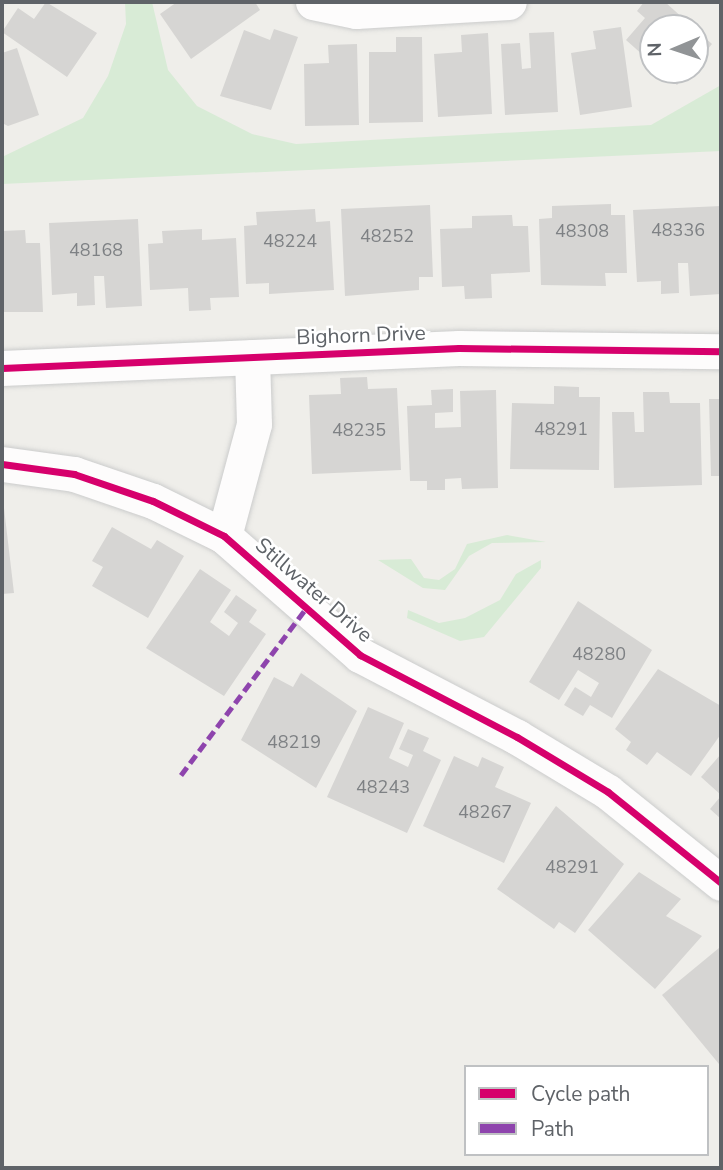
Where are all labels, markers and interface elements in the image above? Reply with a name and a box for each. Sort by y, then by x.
north arrow [639,14,709,84]
text: N [642,42,668,57]
house number: 48336 [651,219,705,241]
house number: 48308 [555,220,609,242]
house number: 48252 [360,225,414,247]
house number: 48224 [263,230,317,252]
house number: 48168 [69,239,123,261]
street label: Bighorn Drive [296,320,426,350]
house number: 48291 [534,418,588,440]
house number: 48235 [332,419,386,441]
street label: Stillwater Drive [250,532,378,648]
house number: 48280 [572,643,626,665]
house number: 48219 [267,731,321,753]
house number: 48243 [356,776,410,798]
house number: 48267 [458,801,512,823]
house number: 48291 [545,856,599,878]
legend [464,1065,709,1156]
text: Cycle path [531,1080,630,1108]
text: Path [531,1115,574,1143]

